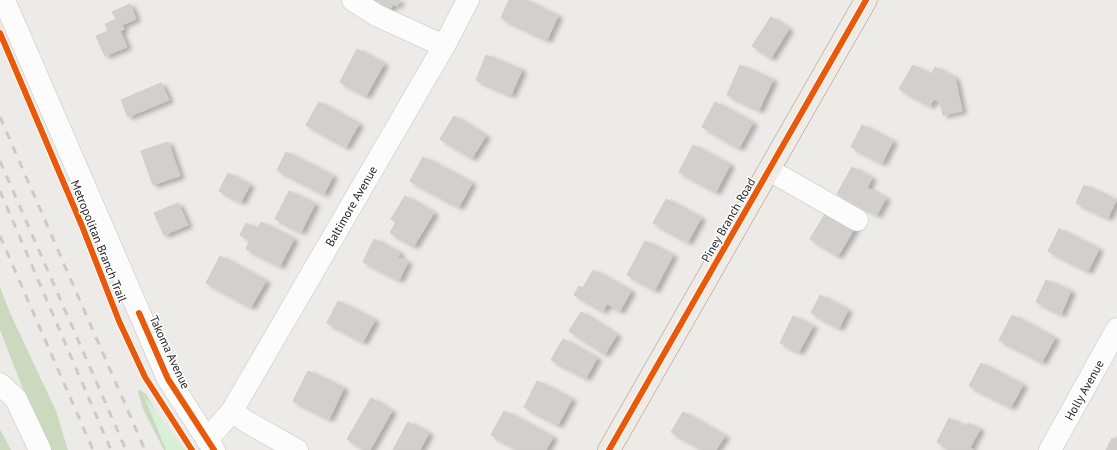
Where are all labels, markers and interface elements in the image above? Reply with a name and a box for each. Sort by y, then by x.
street label: Baltimore Avenue [322,163,380,249]
street label: Piney Branch Road [698,175,758,265]
street label: Metropolitan Branch Trail [68,178,131,305]
street label: Takoma Avenue [146,313,194,391]
street label: Holly Avenue [1061,357,1107,423]

